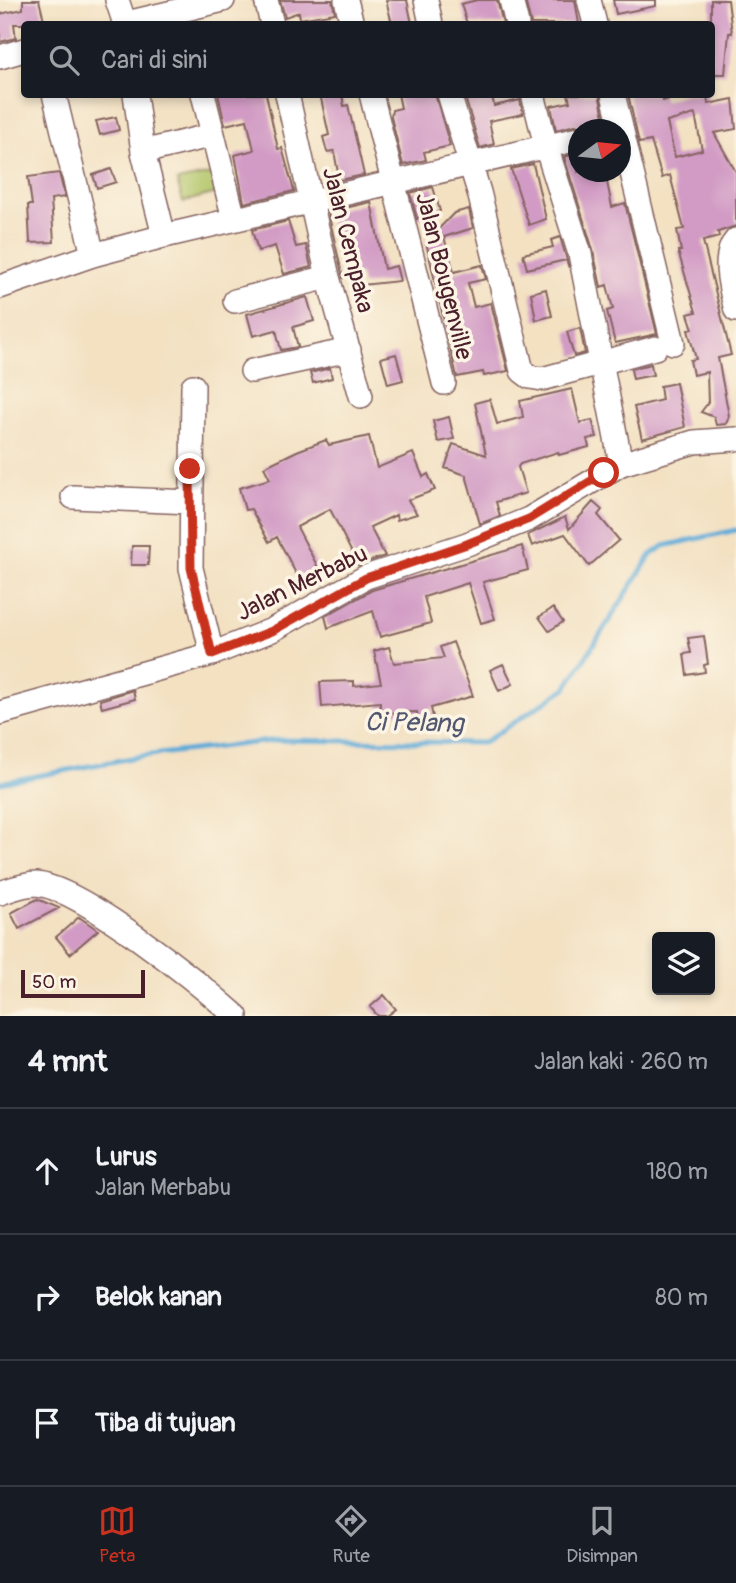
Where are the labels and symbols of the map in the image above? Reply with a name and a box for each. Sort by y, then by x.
north arrow [568,119,631,182]
street label: Jalan Cempaka [316,164,380,316]
street label: Jalan Bougenville [409,189,479,363]
route end [174,453,205,484]
route start [588,457,619,488]
street label: Jalan Merbabu [232,539,372,627]
water label: Ci Pelang [364,706,466,740]
scale bar [21,967,145,999]

